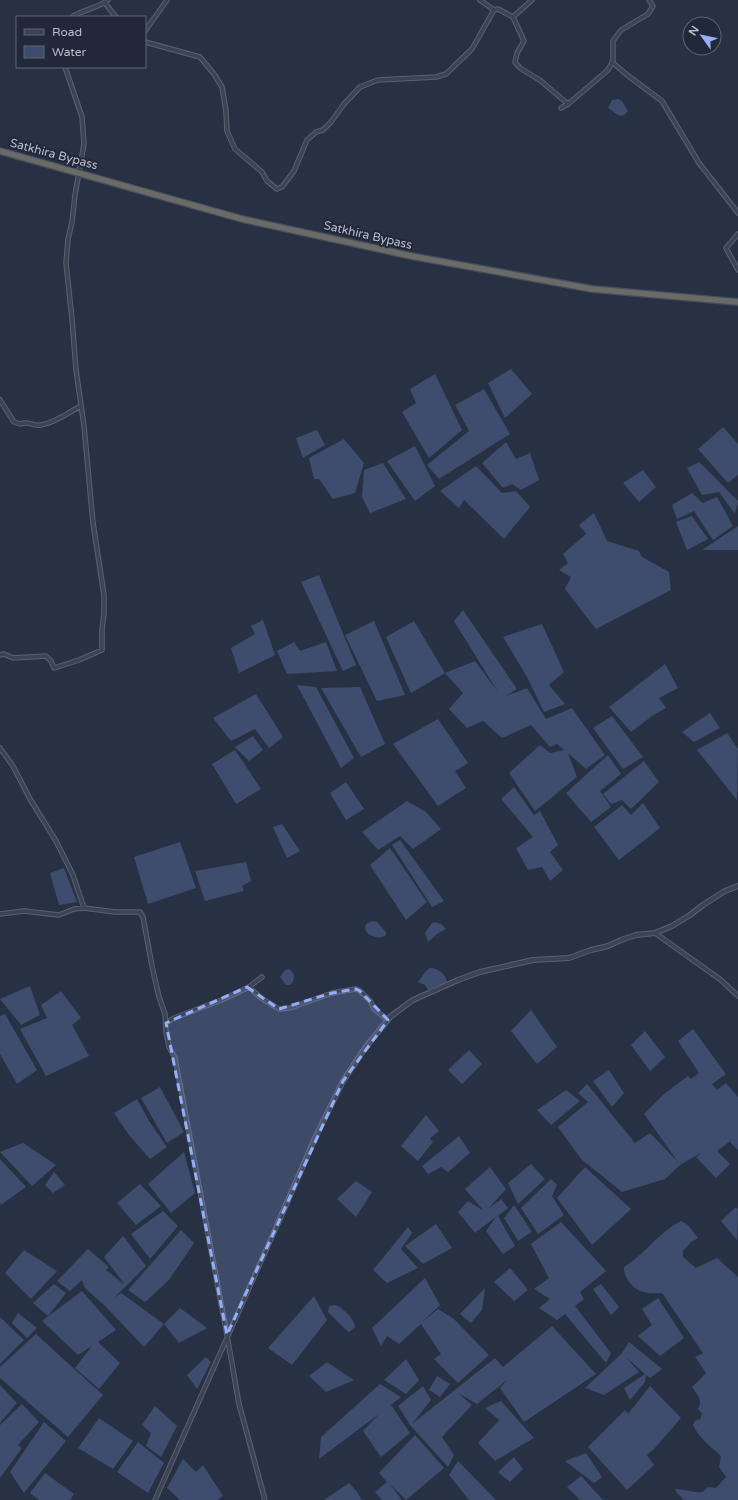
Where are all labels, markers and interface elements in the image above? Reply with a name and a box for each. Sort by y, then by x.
legend [16,16,146,68]
north arrow [682,16,722,56]
text: N [686,24,702,38]
text: Road [52,25,82,39]
text: Water [52,45,87,59]
street label: Satkhira Bypass [9,136,100,173]
street label: Satkhira Bypass [322,218,414,252]

